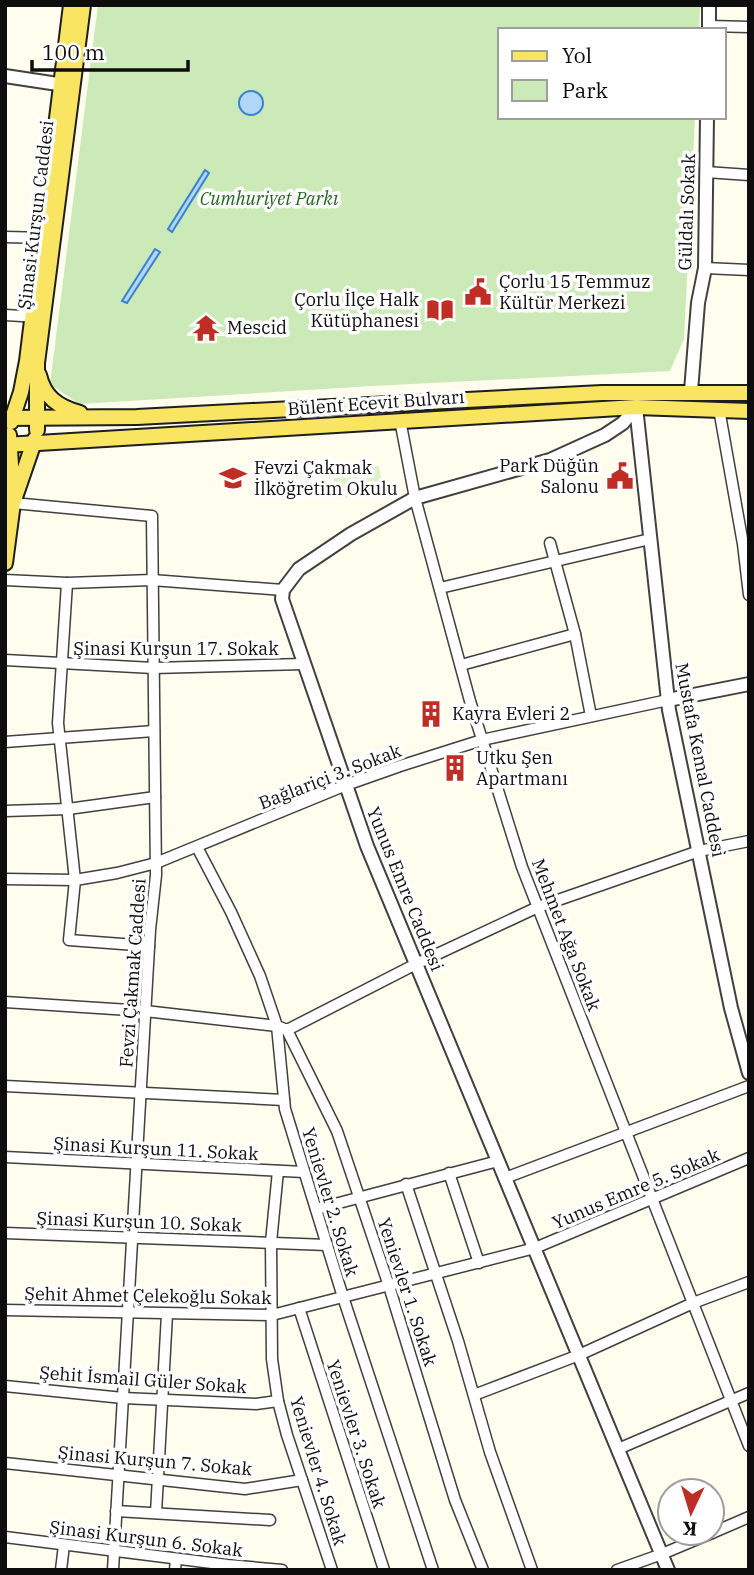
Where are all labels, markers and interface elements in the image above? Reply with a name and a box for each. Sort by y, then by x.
scale bar [32,28,187,72]
legend [498,28,726,119]
text: 100 m [42,38,105,66]
text: Yol [562,41,592,69]
text: Park [562,76,609,104]
street label: Şinasi Kurşun Caddesi [12,119,59,311]
street label: Güldalı Sokak [673,153,700,271]
park label: Cumhuriyet Parkı [200,187,339,210]
place label: Çorlu 15 Temmuz Kültür Merkezi [499,270,650,314]
public building icon: Çorlu 15 Temmuz Kültür Merkezi [463,277,493,307]
place label: Çorlu İlçe Halk Kütüphanesi [294,288,419,332]
library icon: Çorlu İlçe Halk Kütüphanesi [425,295,455,325]
temple icon: Mescid [191,313,221,343]
place label: Mescid [227,316,287,339]
street label: Bülent Ecevit Bulvarı [287,385,466,420]
place label: Park Düğün Salonu [499,454,599,498]
place label: Fevzi Çakmak İlköğretim Okulu [254,456,398,500]
public building icon: Park Düğün Salonu [605,461,635,491]
school or university icon: Fevzi Çakmak İlköğretim Okulu [218,463,248,493]
street label: Şinasi Kurşun 17. Sokak [73,637,279,660]
street label: Mustafa Kemal Caddesi [670,661,731,859]
building icon: Kayra Evleri 2 [416,699,446,729]
place label: Kayra Evleri 2 [452,702,570,725]
street label: Bağlariçi 3. Sokak [255,739,405,814]
place label: Utku Şen Apartmanı [476,746,568,790]
building icon: Utku Şen Apartmanı [440,753,470,783]
street label: Yunus Emre Caddesi [362,803,449,975]
street label: Mehmet Ağa Sokak [527,855,606,1015]
street label: Fevzi Çakmak Caddesi [114,877,151,1068]
street label: Yenievler 2. Sokak [297,1124,364,1280]
street label: Şinasi Kurşun 11. Sokak [53,1132,260,1165]
street label: Yunus Emre 5. Sokak [549,1143,723,1234]
street label: Şinasi Kurşun 10. Sokak [36,1206,243,1237]
street label: Yenievler 1. Sokak [373,1215,442,1369]
street label: Şehit Ahmet Çelekoğlu Sokak [24,1282,272,1309]
street label: Yenievler 3. Sokak [322,1357,391,1511]
street label: Şehit İsmail Güler Sokak [39,1361,248,1398]
street label: Yenievler 4. Sokak [285,1393,352,1549]
street label: Şinasi Kurşun 7. Sokak [57,1441,253,1480]
north arrow [656,1477,726,1547]
street label: Şinasi Kurşun 6. Sokak [48,1515,245,1562]
text: K [681,1516,698,1541]

